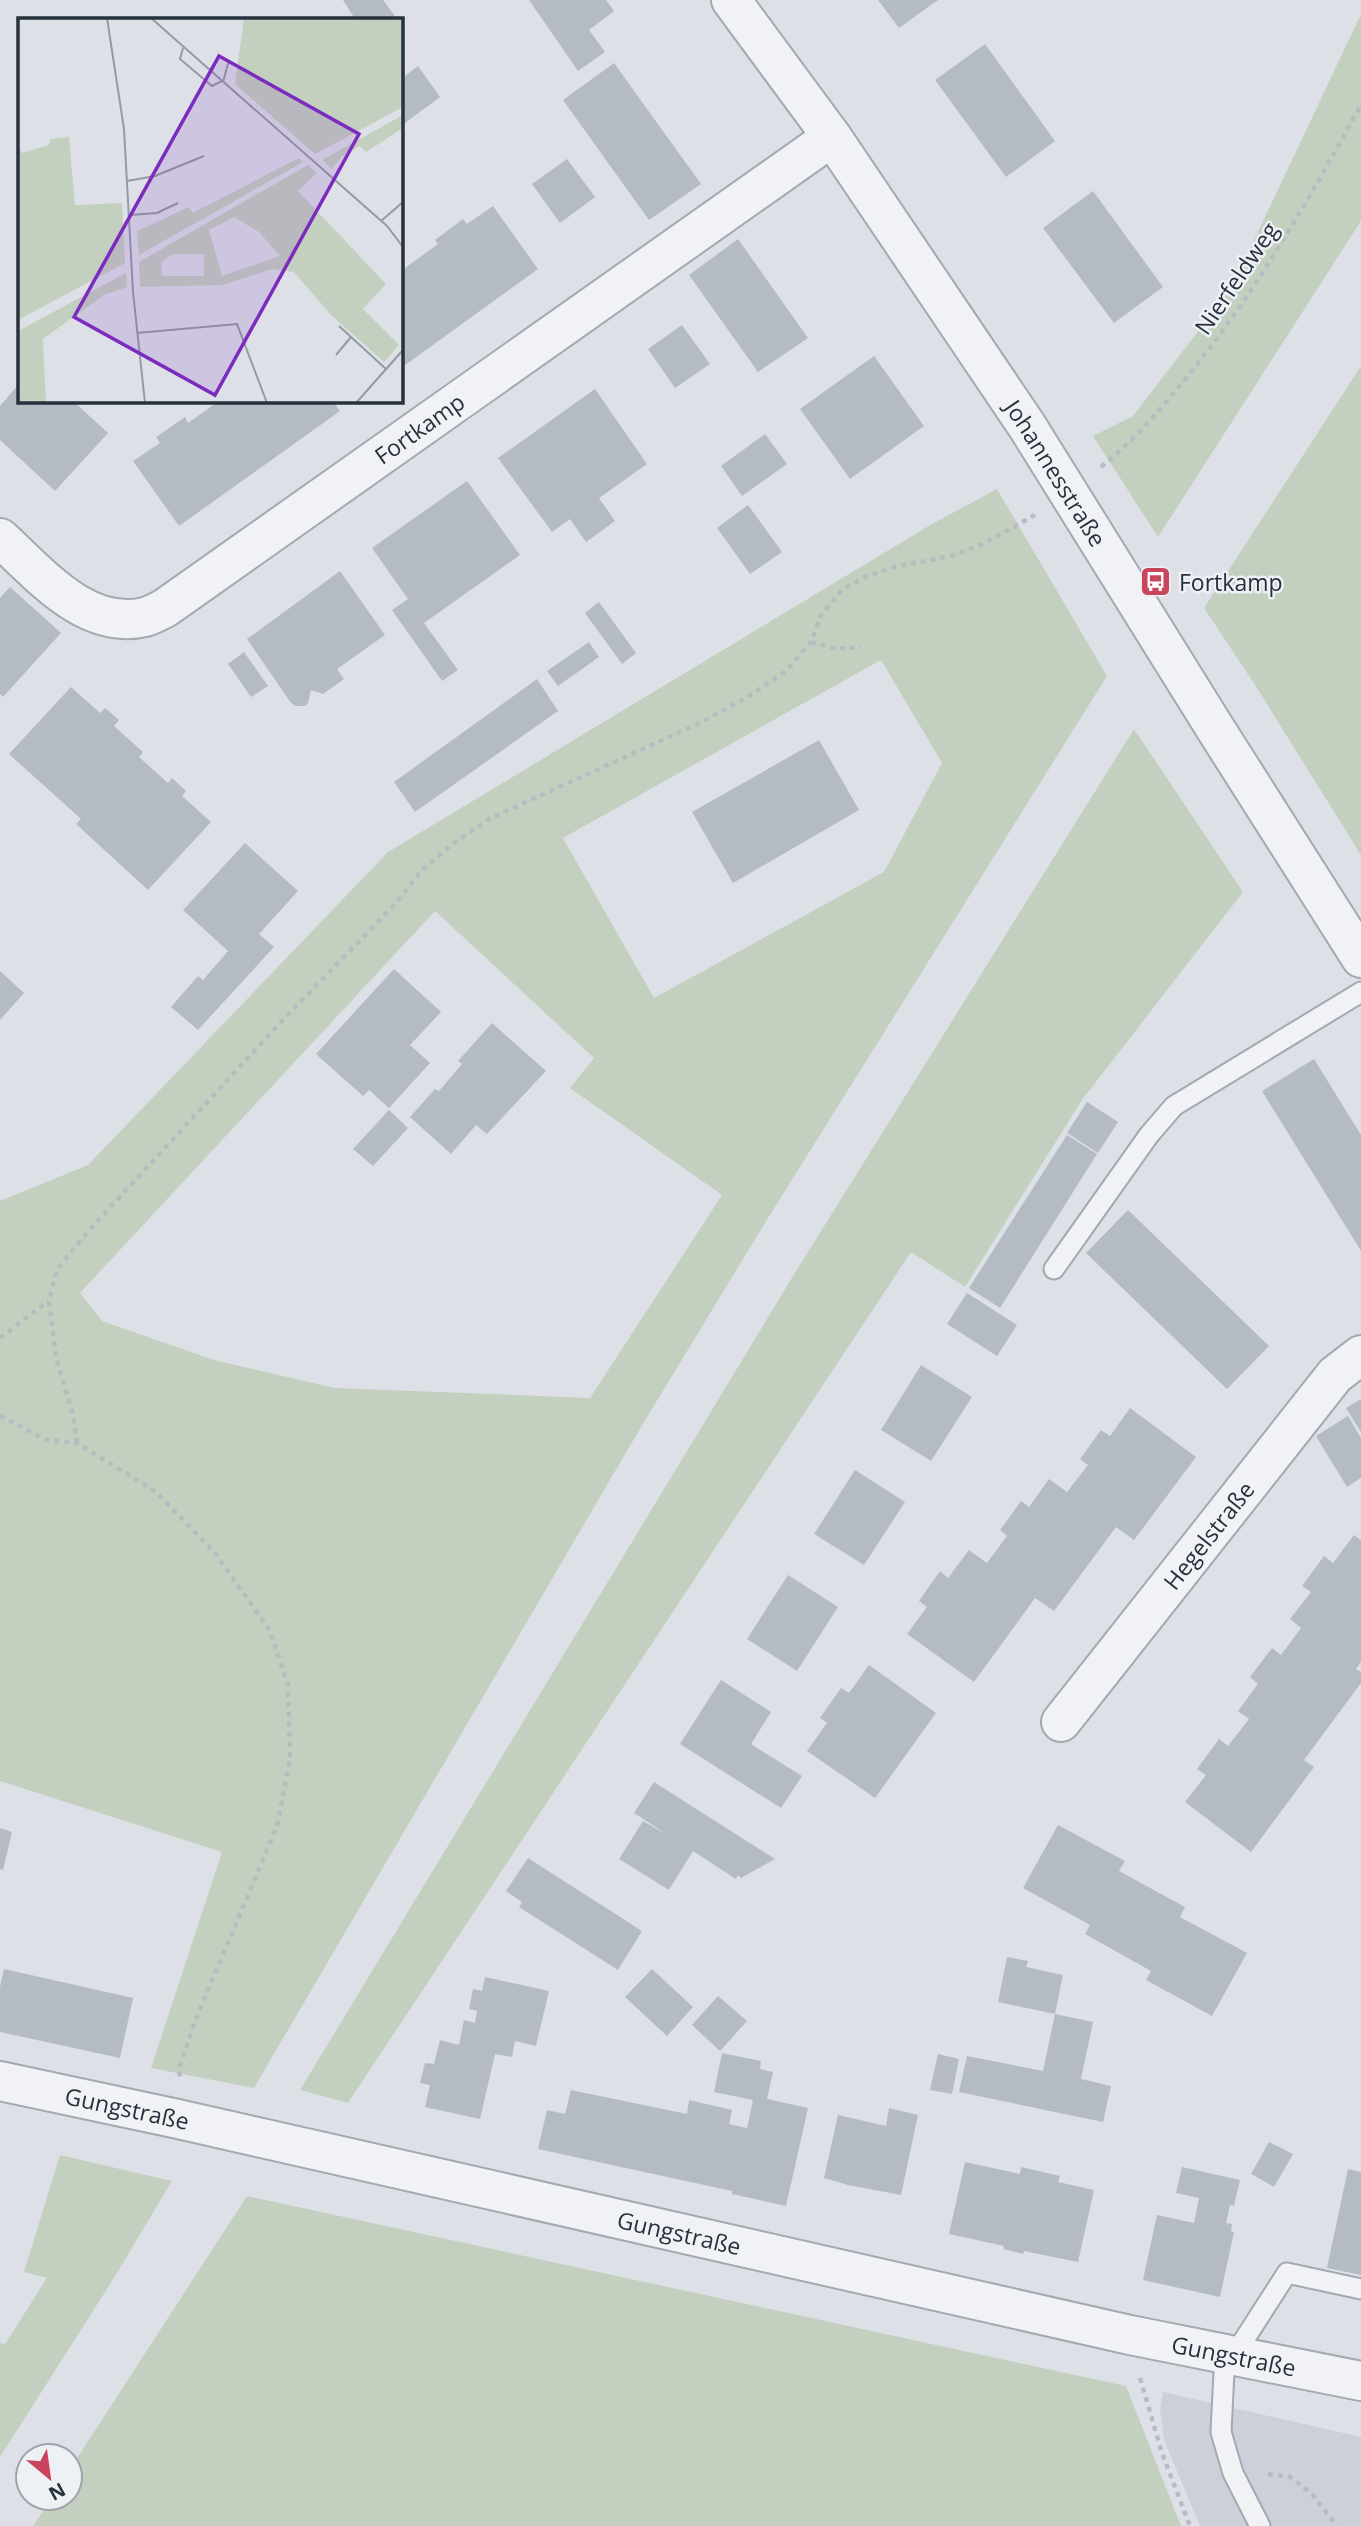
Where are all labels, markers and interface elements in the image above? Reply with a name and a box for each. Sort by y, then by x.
inset map [18,18,402,402]
street label: Nierfeldweg [1187,215,1286,341]
street label: Fortkamp [368,385,471,471]
street label: Johannesstraße [997,392,1114,552]
bus stop icon: Fortkamp [1139,565,1173,599]
place label: Fortkamp [1179,566,1283,598]
street label: Hegelstraße [1156,1474,1261,1596]
street label: Gungstraße [62,2079,192,2137]
street label: Gungstraße [614,2203,744,2262]
street label: Gungstraße [1169,2328,1299,2384]
north arrow [14,2442,84,2512]
text: N [44,2477,70,2507]

